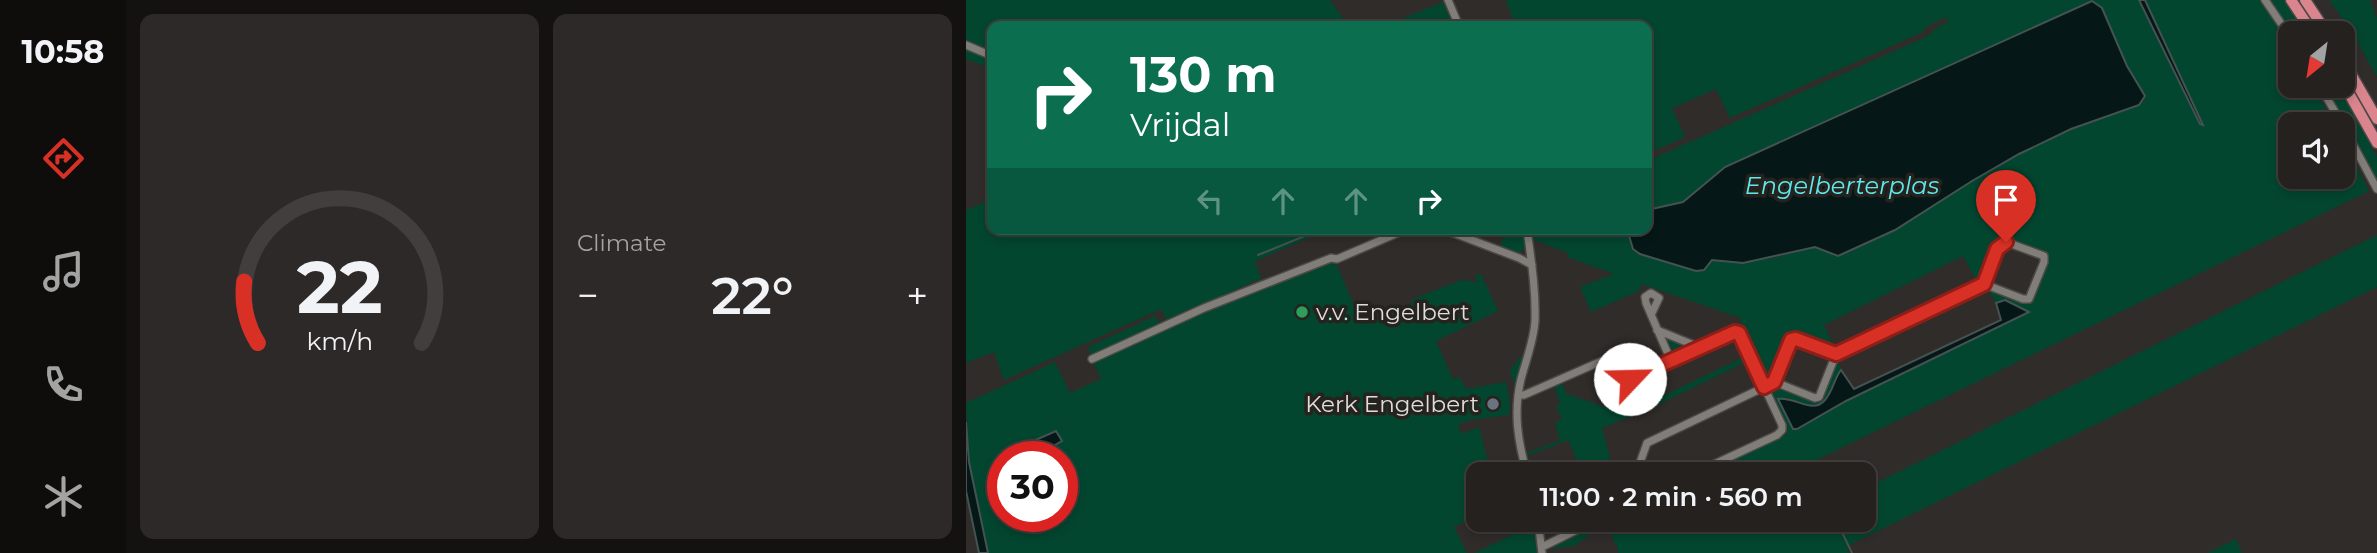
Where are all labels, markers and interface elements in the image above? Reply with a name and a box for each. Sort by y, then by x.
north arrow [2278,21,2356,98]
map controls [2278,21,2355,189]
text: 10:58 [22,32,104,71]
text: 130 m [1130,45,1277,104]
icon: right [1015,49,1106,140]
text: Vrijdal [1130,105,1230,144]
button: sound [2278,112,2355,189]
icon: directions [39,134,88,183]
pin [1976,170,2036,242]
water label: Engelberterplas [1745,171,1939,200]
icon: arrive [1987,181,2025,219]
icon: left [1191,182,1229,220]
icon: ahead [1264,182,1302,220]
icon: ahead [1337,182,1375,220]
icon: right [1410,182,1448,220]
text: Climate [577,229,666,257]
text: 22 [297,243,382,331]
icon: music [39,247,88,296]
text: 22° [711,264,794,327]
text: − [577,272,599,319]
text: + [906,272,928,319]
place label: v.v. Engelbert [1316,298,1470,326]
marker: v.v. Engelbert [1294,304,1310,320]
text: km/h [306,325,373,355]
position arrow [1593,342,1667,416]
icon: phone [39,360,88,409]
place label: Kerk Engelbert [1305,390,1479,418]
marker: Kerk Engelbert [1485,396,1501,412]
speed limit sign: 30 [987,441,1078,532]
icon: climate [39,472,88,521]
text: 11:00 · 2 min · 560 m [1539,481,1803,513]

